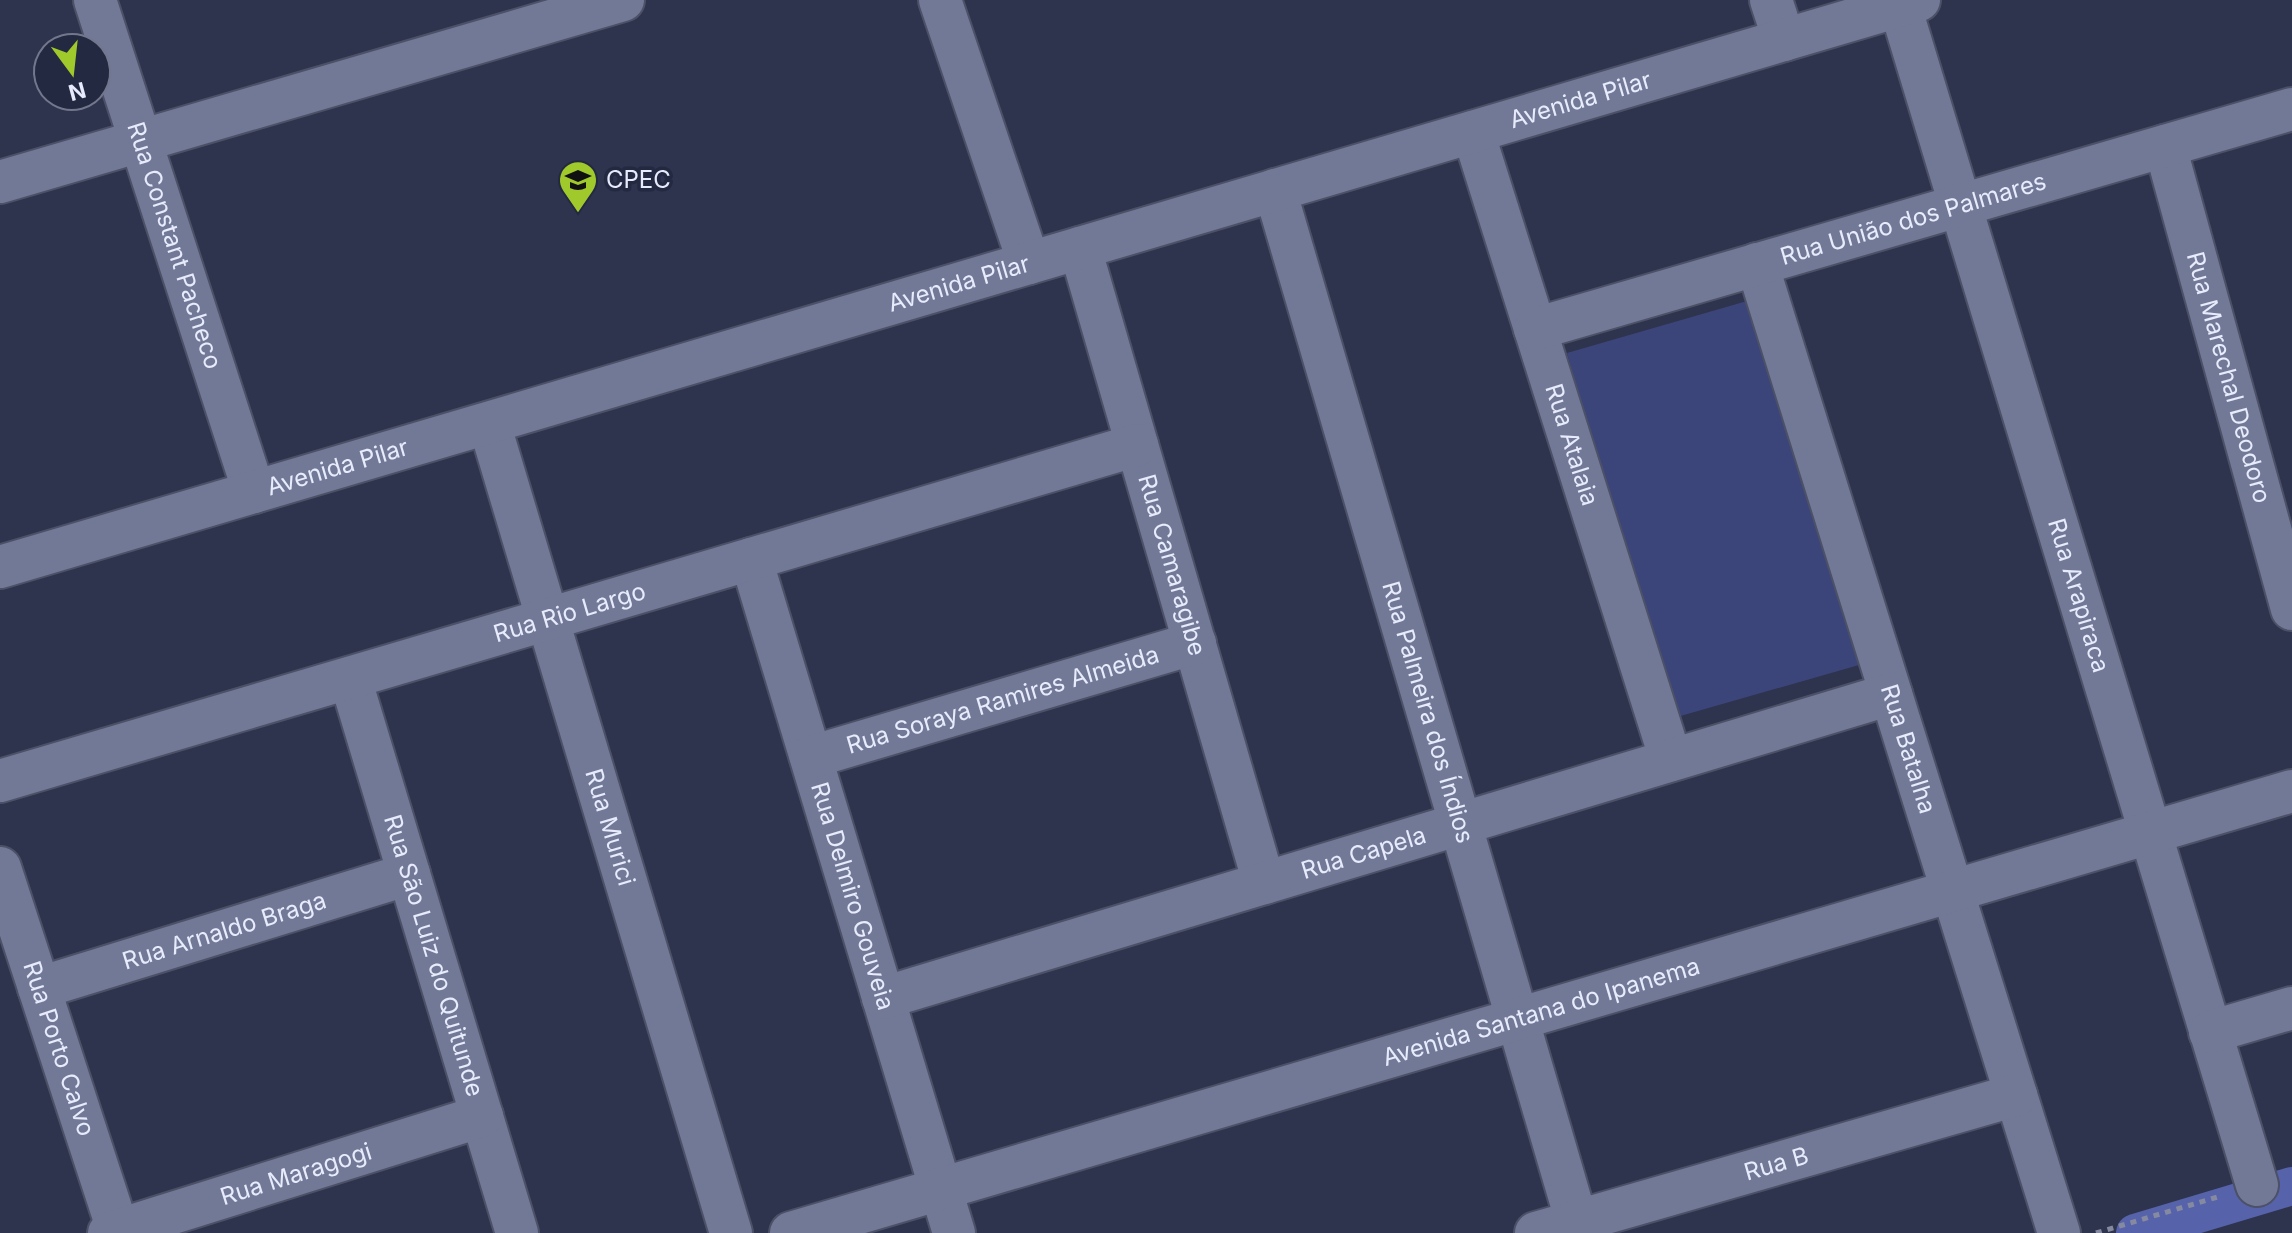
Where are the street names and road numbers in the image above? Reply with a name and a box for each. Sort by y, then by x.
street label: Avenida Pilar [1506,65,1655,134]
street label: Rua Constant Pacheco [121,118,228,372]
street label: Rua União dos Palmares [1777,166,2049,271]
street label: Rua Marechal Deodoro [2181,248,2277,506]
street label: Avenida Pilar [885,249,1033,318]
street label: Rua Atalaia [1539,380,1605,509]
street label: Avenida Pilar [263,432,412,501]
street label: Rua Camaragibe [1132,471,1212,659]
street label: Rua Arapiraca [2042,515,2116,676]
street label: Rua Rio Largo [490,576,649,648]
street label: Rua Palmeira dos Índios [1376,578,1480,846]
street label: Rua Soraya Ramires Almeida [843,640,1162,760]
street label: Rua Batalha [1875,681,1942,817]
street label: Rua Murici [579,765,641,889]
street label: Rua Delmiro Gouveia [805,779,901,1013]
street label: Rua São Luiz do Quitunde [378,811,490,1100]
street label: Rua Capela [1298,820,1429,885]
street label: Rua Arnaldo Braga [119,885,330,975]
street label: Avenida Santana do Ipanema [1379,951,1703,1072]
street label: Rua Porto Calvo [17,957,101,1140]
street label: Rua Maragogi [217,1136,375,1211]
street label: Rua B [1741,1140,1812,1186]

